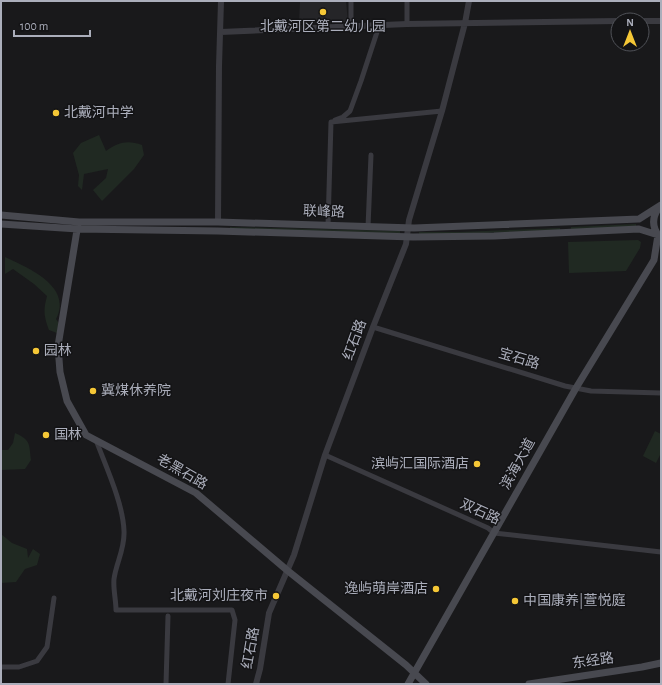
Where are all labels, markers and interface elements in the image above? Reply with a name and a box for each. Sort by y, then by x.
marker: 北戴河区第二幼儿园 [318,7,328,17]
scale bar [14,12,90,38]
north arrow [610,12,650,52]
text: N [626,17,634,28]
place label: 北戴河区第二幼儿园 [260,18,386,34]
text: 100 m [20,20,48,32]
place label: 北戴河中学 [64,104,134,120]
marker: 北戴河中学 [51,108,61,118]
street label: 联峰路 [303,202,345,220]
street label: 红石路 [340,318,369,362]
place label: 园林 [44,343,72,358]
street label: 宝石路 [497,345,541,372]
marker: 园林 [31,346,41,356]
place label: 冀煤休养院 [101,382,171,398]
marker: 冀煤休养院 [88,386,98,396]
place label: 国林 [54,427,82,442]
marker: 国林 [41,430,51,440]
street label: 滨海大道 [497,436,538,492]
street label: 老黑石路 [154,451,210,492]
place label: 滨屿汇国际酒店 [371,456,469,471]
marker: 滨屿汇国际酒店 [472,459,482,469]
street label: 双石路 [458,496,502,527]
place label: 逸屿萌岸酒店 [344,581,428,596]
marker: 逸屿萌岸酒店 [431,584,441,594]
place label: 北戴河刘庄夜市 [170,587,268,603]
marker: 北戴河刘庄夜市 [271,591,281,601]
place label: 中国康养|萱悦庭 [523,592,625,609]
marker: 中国康养|萱悦庭 [510,596,520,606]
street label: 红石路 [239,626,262,670]
street label: 东经路 [571,650,615,671]

